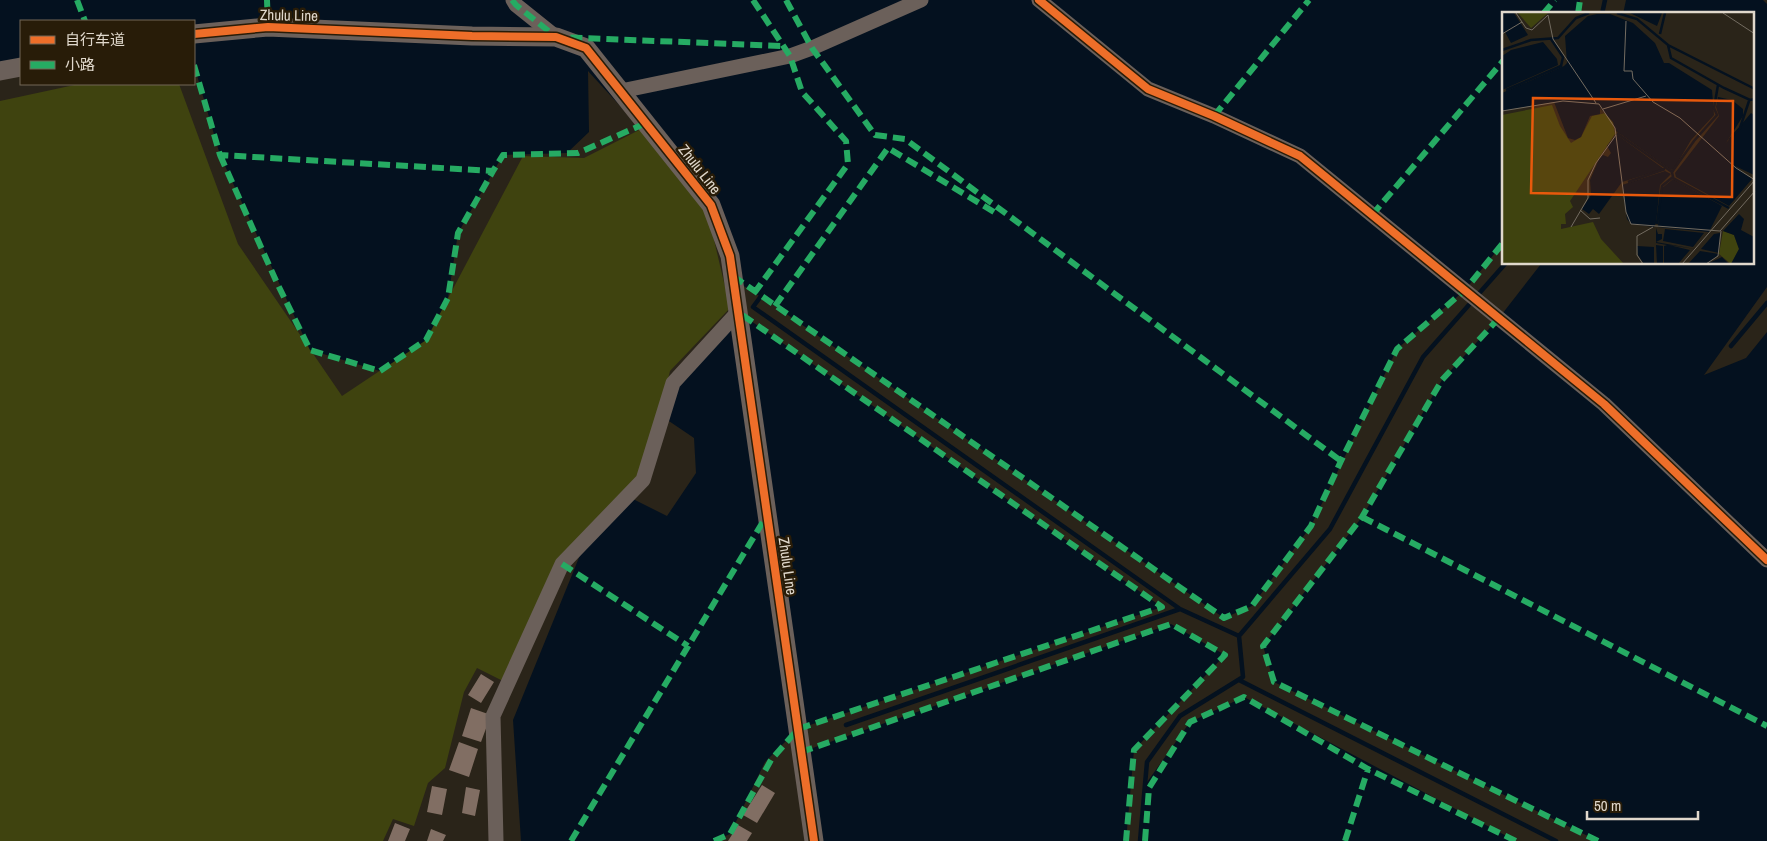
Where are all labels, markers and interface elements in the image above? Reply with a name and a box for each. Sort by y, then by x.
street label: Zhulu Line [260,4,318,26]
inset map [1502,12,1754,265]
legend [20,20,195,85]
text: 自行车道 [65,29,125,50]
text: 小路 [65,54,95,75]
street label: Zhulu Line [674,140,726,198]
street label: Zhulu Line [774,536,802,596]
scale bar [1587,788,1698,820]
text: 50 m [1594,795,1621,816]

